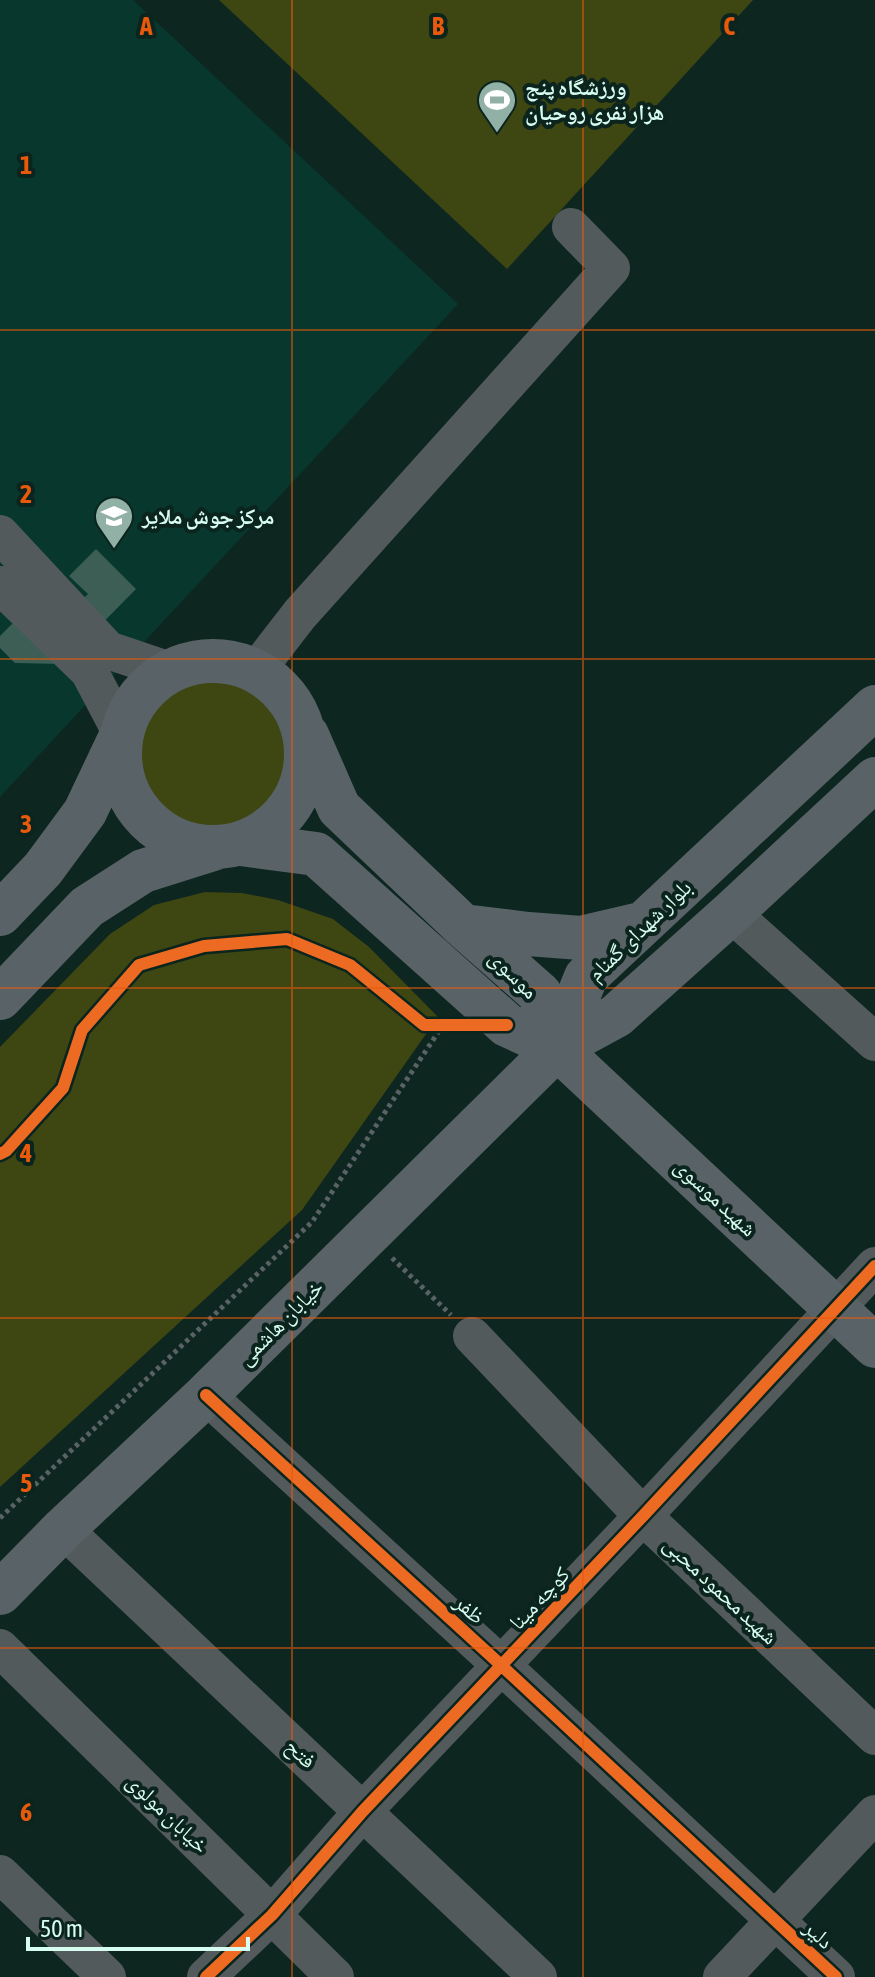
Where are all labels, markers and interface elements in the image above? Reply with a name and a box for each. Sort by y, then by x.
text: A [139,11,153,41]
text: B [432,11,445,41]
text: C [723,11,735,41]
place label: ورزشگاه پنج هزار نفری روحیان [525,74,664,126]
sports icon: ورزشگاه پنج هزار نفری روحیان [476,79,518,134]
text: 1 [20,150,32,180]
text: 2 [20,479,32,509]
school or university icon: مرکز جوش ملایر [93,495,135,550]
place label: مرکز جوش ملایر [141,503,274,530]
text: 3 [20,809,32,839]
street label: بلوار شهدای گمنام [582,874,698,988]
street label: موسوی [483,944,544,1005]
text: 4 [19,1138,32,1168]
street label: شهید موسوی [669,1152,763,1242]
street label: خیابان هاشمی [232,1274,329,1371]
text: 5 [20,1468,32,1498]
street label: شهید محمود محبی [658,1530,783,1650]
street label: کوچه مینا [503,1561,575,1635]
street label: ظفر [449,1588,491,1629]
street label: فتح [280,1733,321,1774]
street label: خیابان مولوی [121,1768,214,1859]
text: 6 [20,1797,32,1827]
scale bar [28,1901,248,1951]
street label: دلیر [798,1913,839,1954]
text: 50 m [40,1915,83,1942]

